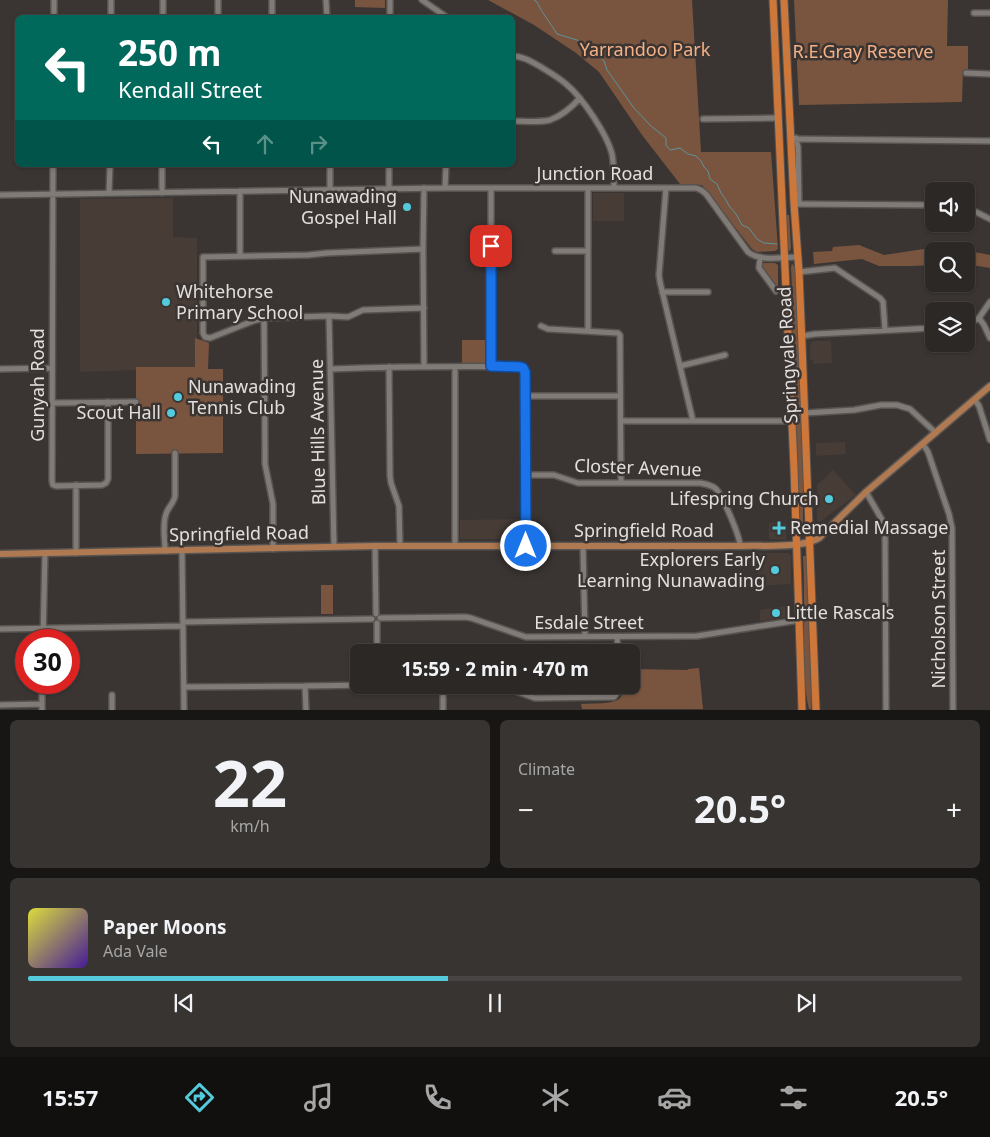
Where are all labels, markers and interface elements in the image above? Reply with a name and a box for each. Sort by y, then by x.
text: 250 m [118,29,221,76]
icon: left [35,35,100,100]
park label: Yarrandoo Park [580,37,711,61]
park label: R.E.Gray Reserve [793,39,933,63]
text: Kendall Street [118,74,262,104]
icon: left [198,130,226,158]
icon: ahead [251,130,279,158]
icon: right [304,130,332,158]
street label: Junction Road [535,161,653,185]
map controls [925,182,975,352]
button: sound [925,182,975,232]
place label: Nunawading Gospel Hall [289,184,397,229]
marker: Nunawading Gospel Hall [401,201,413,213]
pin [470,225,512,267]
icon: arrive [477,232,505,260]
button: search [925,242,975,292]
place label: Whitehorse Primary School [176,279,303,324]
street label: Springvale Road [771,286,803,424]
marker: Whitehorse Primary School [160,296,172,308]
button: layers [925,302,975,352]
street label: Gunyah Road [25,328,49,442]
street label: Blue Hills Avenue [304,359,330,505]
place label: Nunawading Tennis Club [188,374,296,419]
marker: Nunawading Tennis Club [172,391,184,403]
place label: Scout Hall [77,400,161,424]
marker: Scout Hall [165,407,177,419]
street label: Closter Avenue [574,453,702,481]
place label: Lifespring Church [669,486,819,510]
marker: Lifespring Church [823,493,835,505]
place label: Remedial Massage [790,515,948,539]
street label: Springfield Road [574,518,714,542]
position arrow [499,519,551,571]
street label: Springfield Road [169,520,309,546]
marker: Remedial Massage [772,521,786,535]
place label: Explorers Early Learning Nunawading [577,547,766,592]
street label: Nicholson Street [926,549,950,689]
marker: Explorers Early Learning Nunawading [769,564,781,576]
place label: Little Rascals [786,600,894,624]
marker: Little Rascals [770,607,782,619]
street label: Esdale Street [534,610,644,634]
speed limit sign: 30 [15,629,80,694]
text: 15:59 · 2 min · 470 m [401,656,589,682]
text: 22 [213,738,287,826]
text: Climate [518,758,575,780]
text: 20.5° [694,782,786,834]
text: − [518,790,534,828]
text: + [946,790,962,828]
text: km/h [230,815,270,837]
text: Paper Moons [103,914,227,940]
text: Ada Vale [103,940,168,962]
icon: previous [170,989,198,1017]
icon: pause [481,989,509,1017]
icon: next [792,989,820,1017]
icon: directions [182,1080,217,1115]
icon: music [301,1080,336,1115]
icon: phone [420,1080,455,1115]
icon: climate [538,1080,573,1115]
icon: car [657,1080,692,1115]
icon: filters [776,1080,811,1115]
text: 15:57 [42,1082,98,1112]
text: 20.5° [895,1082,948,1112]

